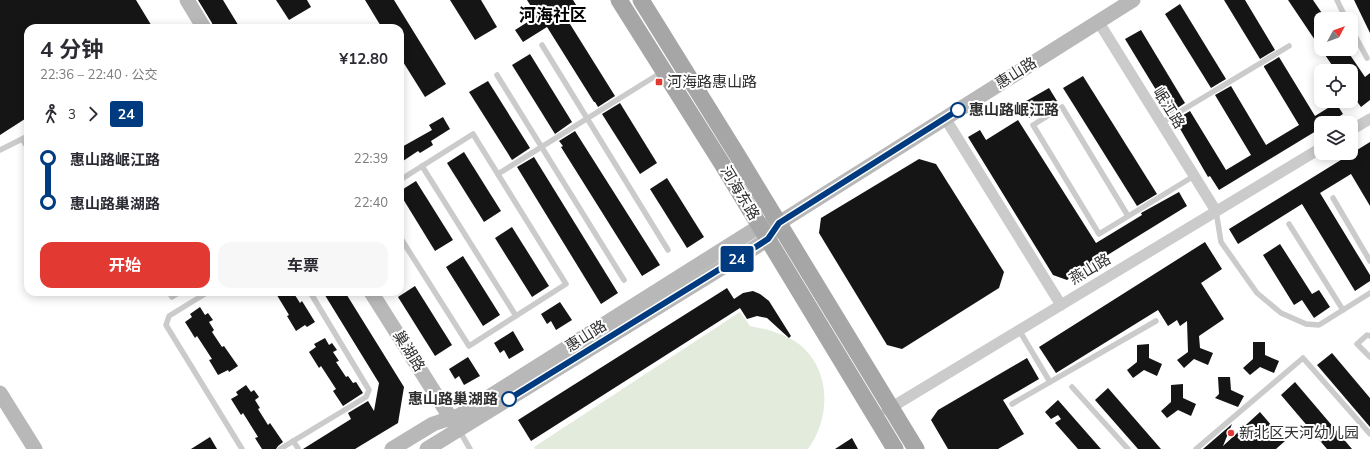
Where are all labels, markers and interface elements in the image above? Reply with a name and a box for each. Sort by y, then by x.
district label: 河海社区 [519,4,587,25]
north arrow [1314,12,1358,56]
map controls [1314,12,1358,160]
text: 4 分钟 [40,35,103,63]
text: ¥12.80 [339,49,388,68]
street label: 惠山路 [992,53,1040,93]
button: locate [1314,64,1358,108]
text: 22:36 – 22:40 · 公交 [40,66,157,82]
place label: 河海路惠山路 [667,72,757,91]
marker: 河海路惠山路 [654,77,664,87]
street label: 岷江路 [1149,84,1189,132]
place label: 惠山路岷江路 [969,100,1059,119]
marker: 惠山路岷江路 [950,102,966,118]
icon: walk [40,103,62,125]
icon: forward [82,103,104,125]
text: 24 [118,105,135,123]
text: 3 [68,106,76,122]
button: layers [1314,116,1358,160]
text: 惠山路岷江路 [70,150,160,169]
text: 22:39 [354,150,388,166]
street label: 河海东路 [717,162,764,223]
text: 惠山路巢湖路 [70,194,160,213]
text: 22:40 [354,194,388,210]
button: 开始 [40,242,210,288]
button: 车票 [218,242,388,288]
line badge: 24 [719,246,755,272]
street label: 燕山路 [1066,249,1114,288]
text: 24 [729,250,745,268]
street label: 惠山路 [562,316,610,356]
street label: 巢湖路 [389,327,429,375]
place label: 惠山路巢湖路 [408,389,498,408]
marker: 惠山路巢湖路 [501,391,517,407]
place label: 新北区天河幼儿园 [1239,423,1359,442]
marker: 新北区天河幼儿园 [1226,428,1236,438]

